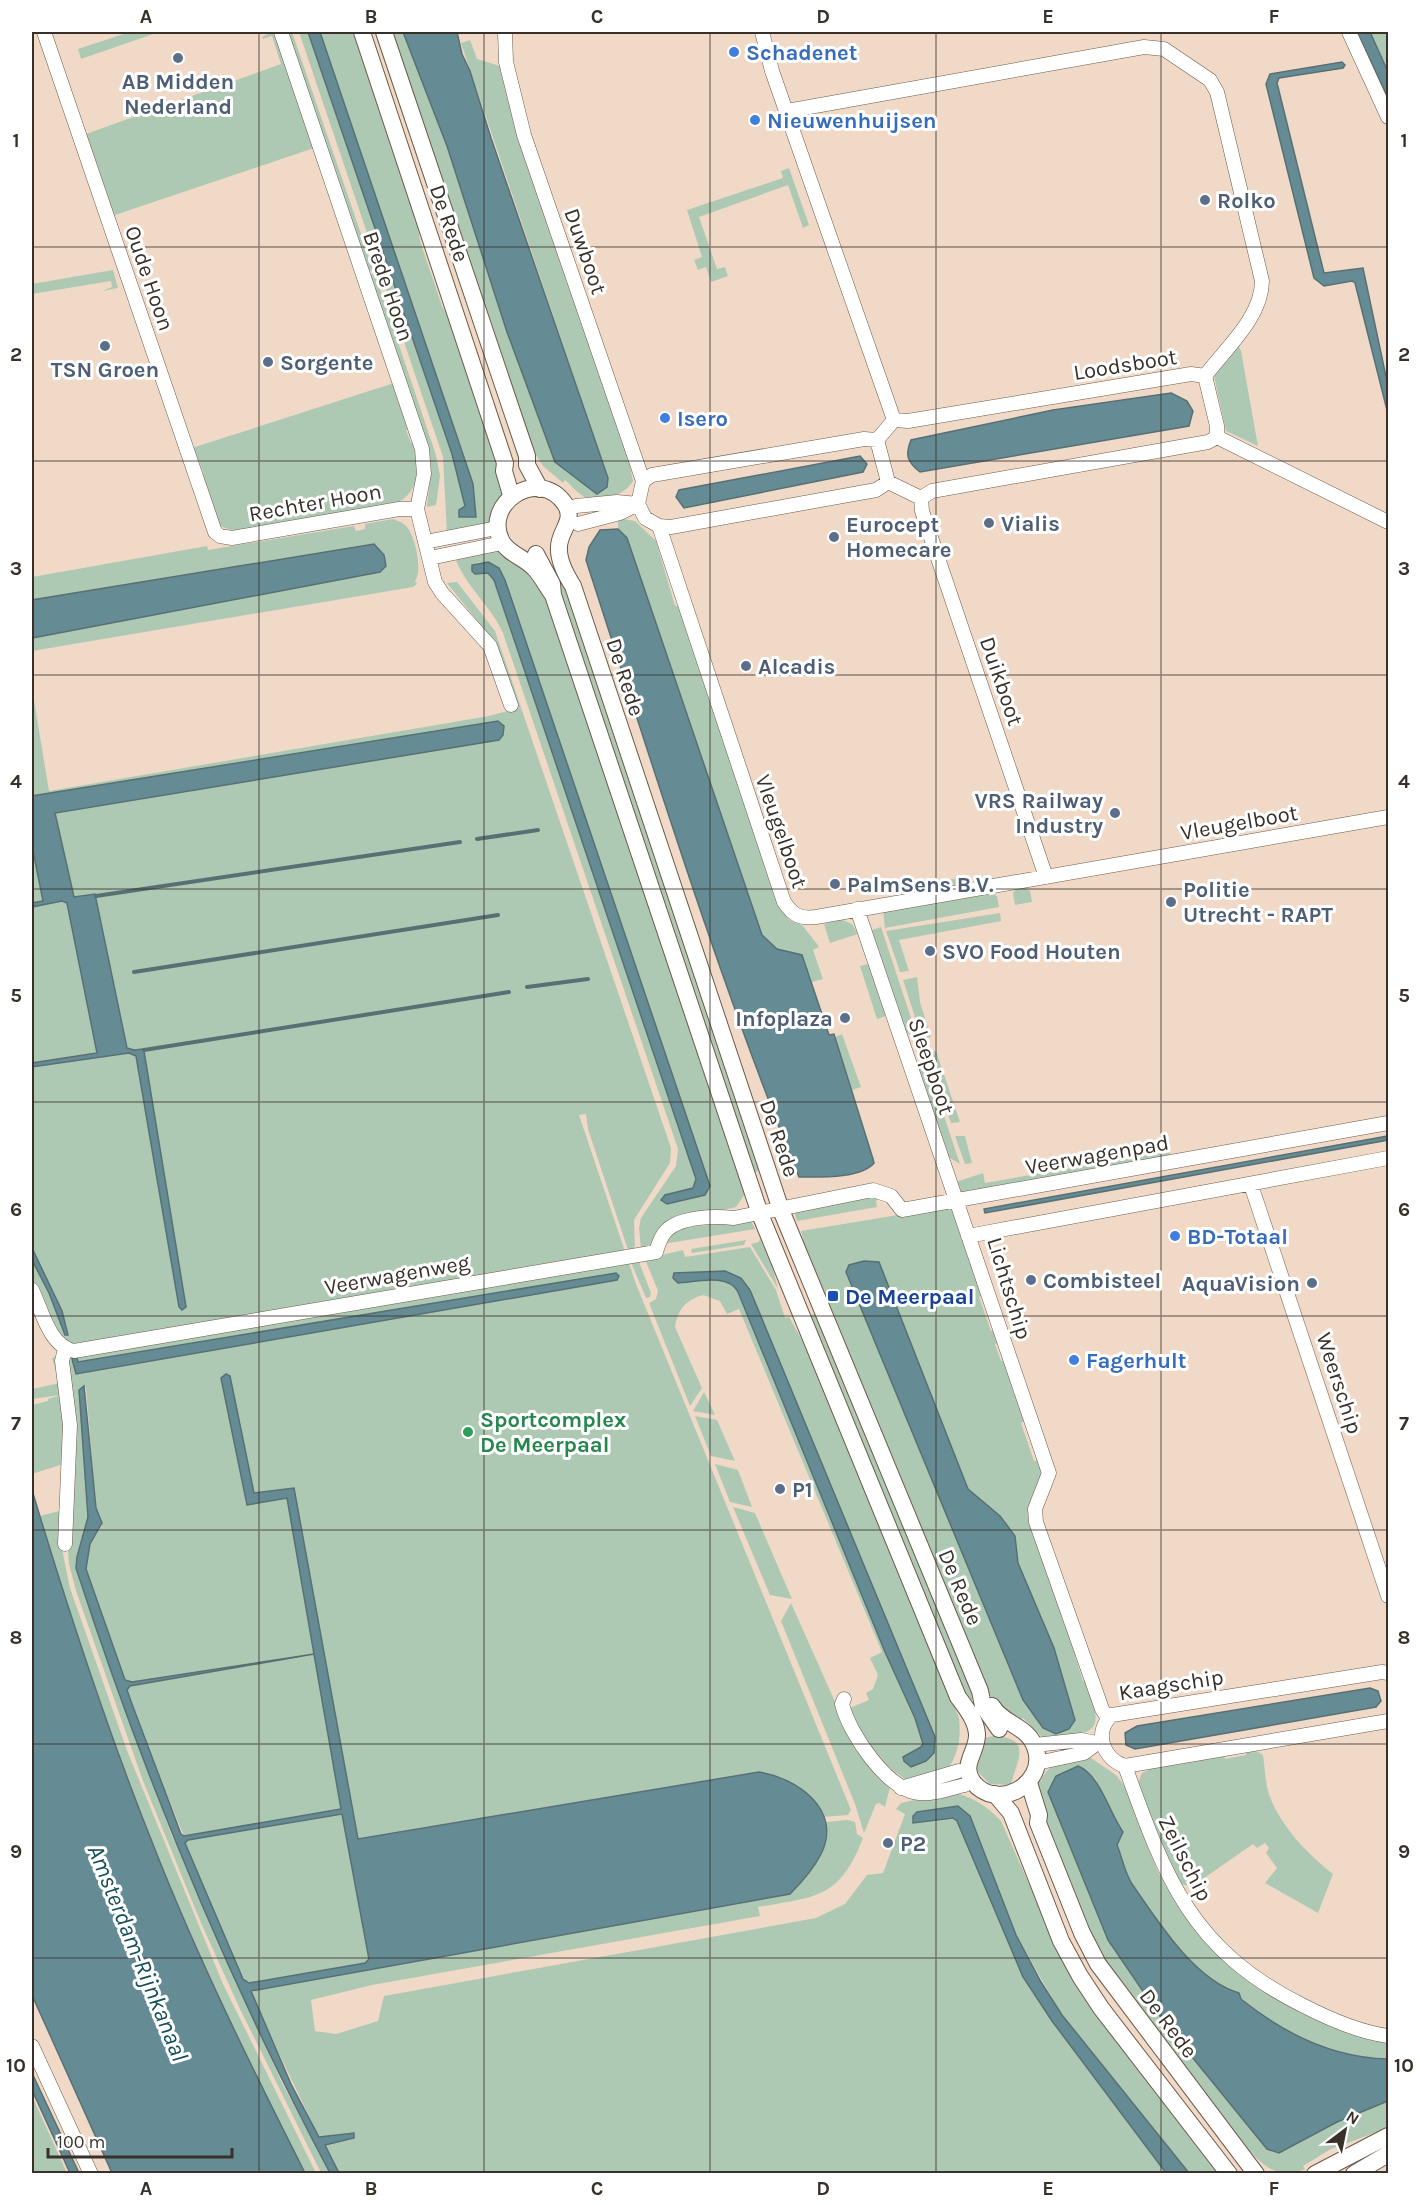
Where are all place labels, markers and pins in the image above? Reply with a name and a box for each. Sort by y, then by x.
place label: Schadenet [746,40,858,66]
marker: Schadenet [727,45,741,59]
marker: AB Midden Nederland [171,51,185,65]
place label: AB Midden Nederland [122,69,234,120]
place label: Nieuwenhuijsen [767,108,937,134]
marker: Nieuwenhuijsen [748,113,762,127]
place label: Rolko [1217,188,1276,214]
marker: Rolko [1198,193,1212,207]
marker: TSN Groen [98,339,112,353]
place label: Sorgente [280,350,373,376]
marker: Sorgente [261,355,275,369]
place label: TSN Groen [51,357,159,383]
place label: Isero [677,406,728,432]
marker: Isero [658,411,672,425]
place label: Vialis [1001,511,1060,537]
place label: Eurocept Homecare [846,512,951,563]
marker: Vialis [982,516,996,530]
marker: Eurocept Homecare [827,530,841,544]
place label: Alcadis [758,654,835,680]
marker: Alcadis [739,659,753,673]
place label: VRS Railway Industry [974,788,1103,839]
marker: VRS Railway Industry [1108,806,1122,820]
place label: PalmSens B.V. [847,872,994,898]
marker: PalmSens B.V. [828,877,842,891]
place label: Politie Utrecht - RAPT [1183,877,1333,928]
marker: Politie Utrecht - RAPT [1164,895,1178,909]
place label: SVO Food Houten [942,939,1121,965]
marker: SVO Food Houten [923,944,937,958]
place label: Infoplaza [735,1006,833,1032]
marker: Infoplaza [838,1011,852,1025]
place label: BD-Totaal [1187,1224,1288,1250]
marker: BD-Totaal [1168,1229,1182,1243]
place label: Combisteel [1043,1268,1161,1294]
place label: AquaVision [1182,1271,1300,1297]
marker: Combisteel [1024,1273,1038,1287]
marker: AquaVision [1305,1276,1319,1290]
place label: De Meerpaal [845,1284,974,1310]
marker: De Meerpaal [826,1289,840,1303]
place label: Fagerhult [1086,1348,1187,1374]
marker: Fagerhult [1067,1353,1081,1367]
place label: Sportcomplex De Meerpaal [480,1407,626,1458]
marker: Sportcomplex De Meerpaal [461,1425,475,1439]
place label: P1 [792,1477,813,1503]
marker: P1 [773,1482,787,1496]
place label: P2 [900,1831,926,1857]
marker: P2 [881,1836,895,1850]

